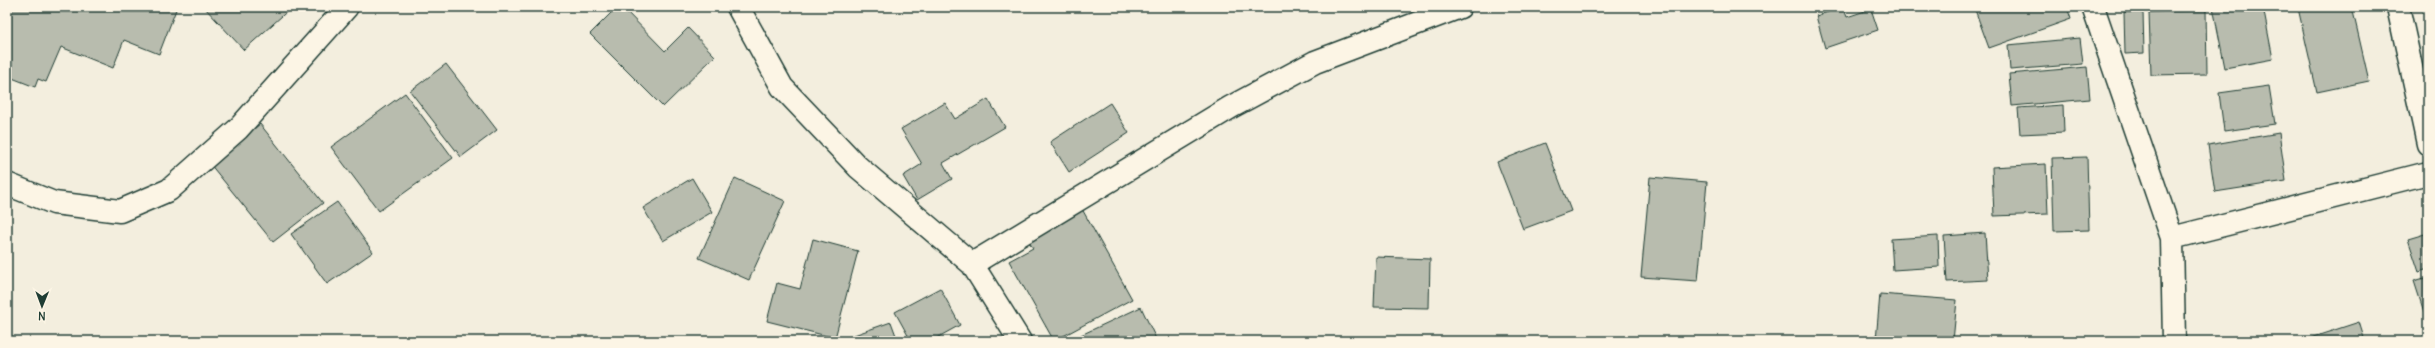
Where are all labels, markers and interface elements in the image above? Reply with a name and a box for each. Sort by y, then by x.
north arrow [22,286,62,326]
text: N [38,309,46,323]

